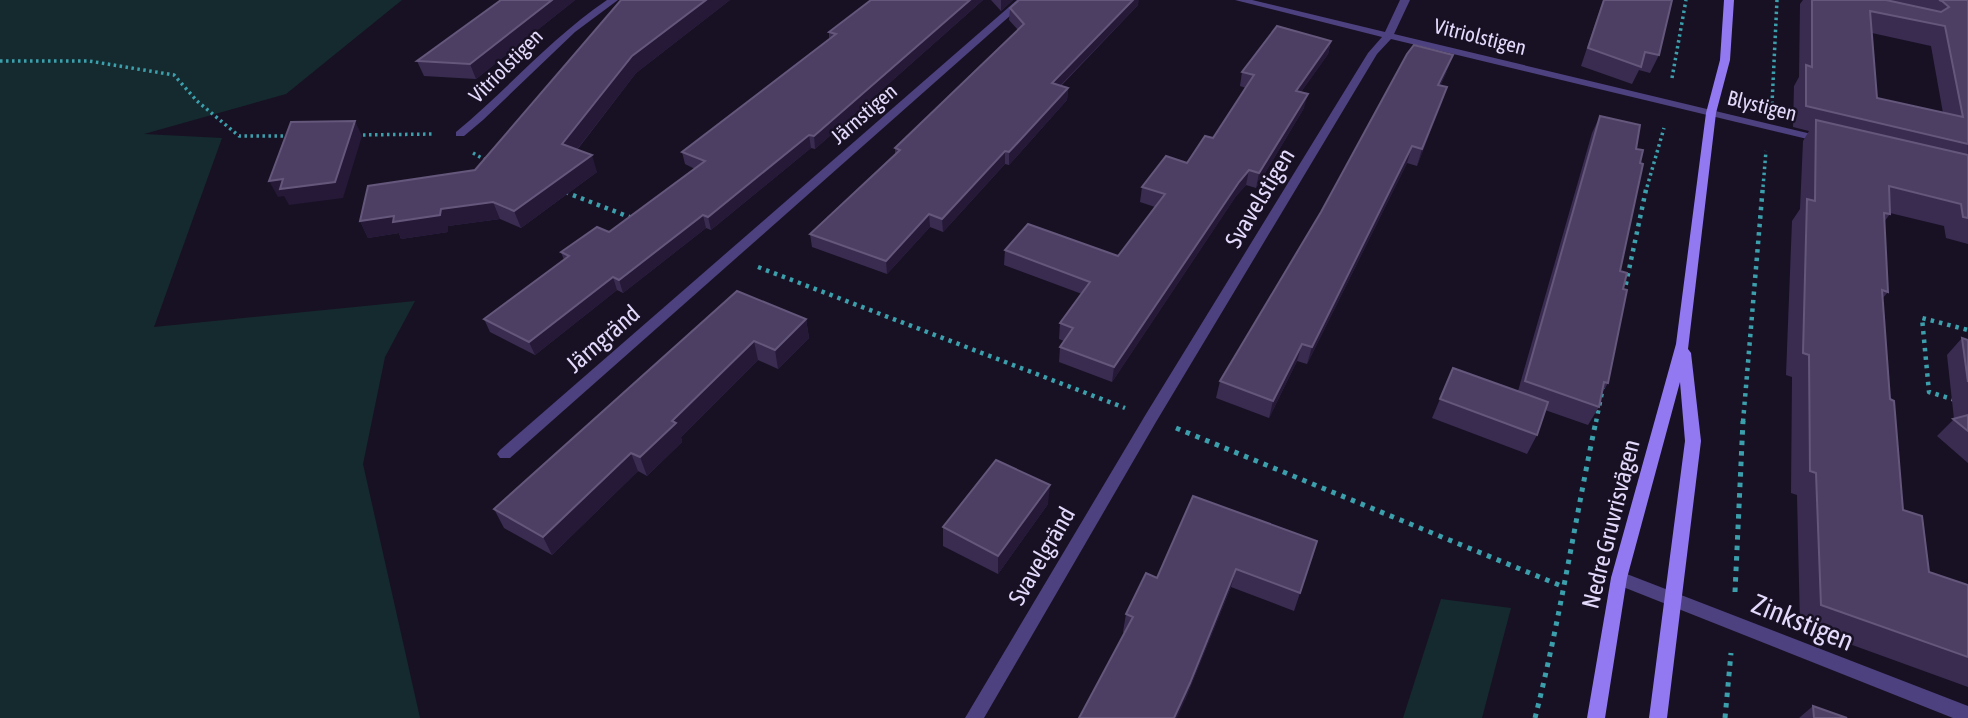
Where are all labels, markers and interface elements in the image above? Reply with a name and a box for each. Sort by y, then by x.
street label: Vitriolstigen [1432,13,1529,59]
street label: Vitriolstigen [463,23,547,107]
street label: Järnstigen [825,78,901,148]
street label: Blystigen [1725,85,1799,125]
street label: Svavelstigen [1219,143,1300,252]
street label: Järngränd [560,299,645,378]
street label: Nedre Gruvrisvägen [1576,437,1645,611]
street label: Svavelgränd [1003,502,1080,609]
street label: Zinkstigen [1747,587,1859,657]

